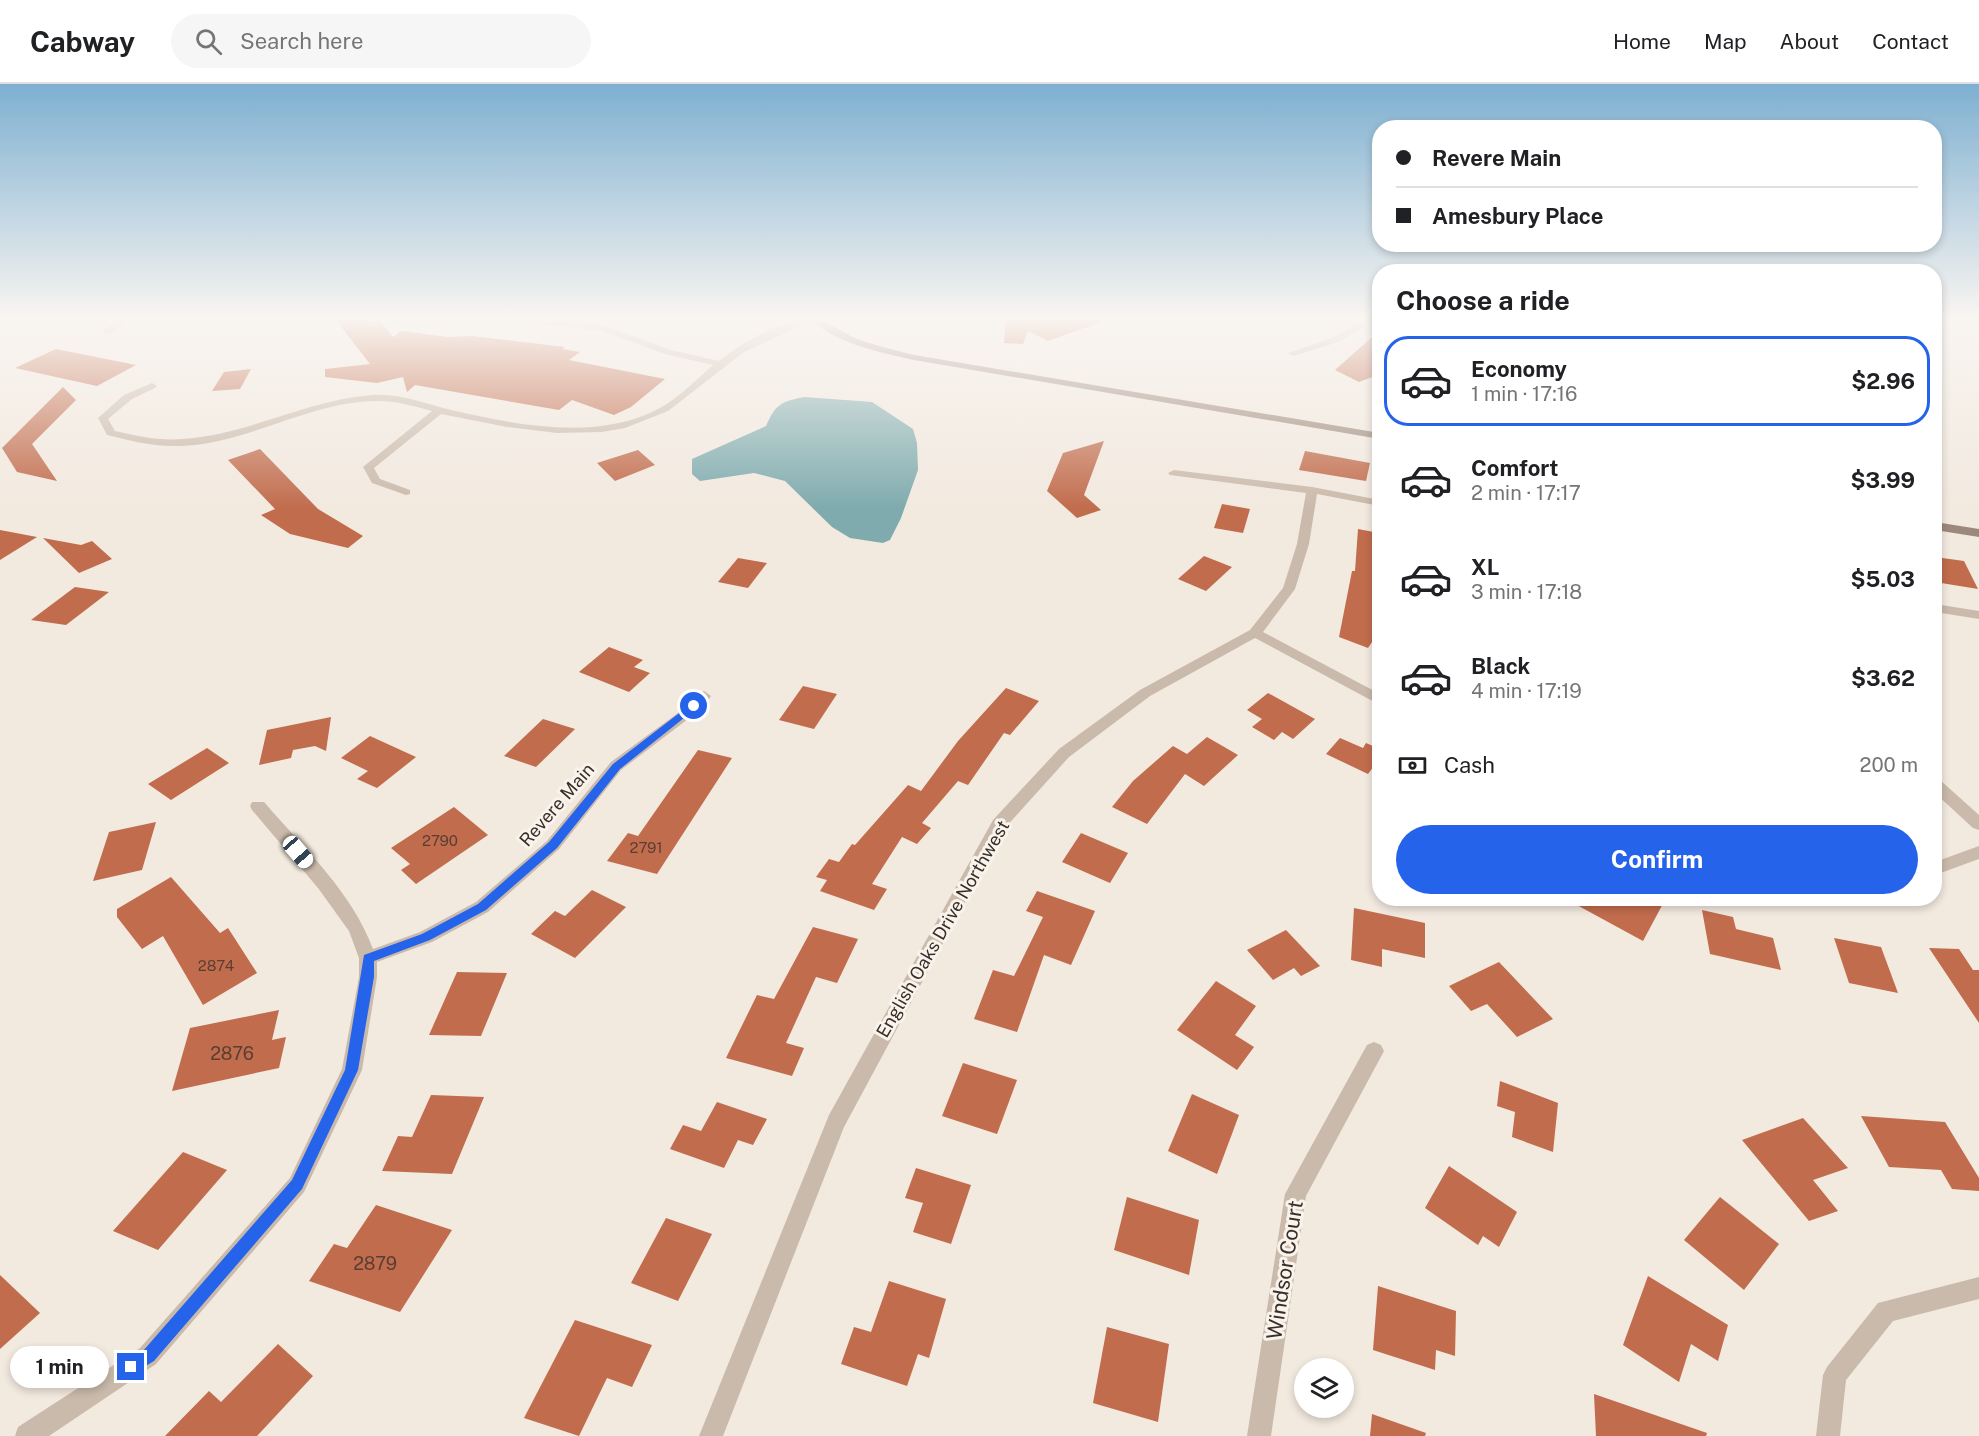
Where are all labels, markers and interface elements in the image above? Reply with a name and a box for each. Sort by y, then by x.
search box [171,14,591,68]
text: Cabway [30,25,135,58]
icon: search [192,25,225,58]
text: Search here [240,28,363,54]
text: Home [1613,29,1671,54]
text: Map [1704,29,1747,54]
text: About [1780,29,1839,54]
text: Contact [1872,29,1949,54]
text: Revere Main [1432,145,1561,171]
text: Amesbury Place [1432,203,1604,229]
text: Choose a ride [1396,284,1570,316]
icon: car [1399,354,1453,408]
text: Economy [1471,356,1567,382]
text: $2.96 [1851,368,1915,394]
text: 1 min · 17:16 [1471,382,1577,406]
icon: car [1399,453,1453,507]
text: Comfort [1471,455,1558,481]
text: $3.99 [1851,467,1915,493]
text: 2 min · 17:17 [1471,481,1581,505]
icon: car [1399,552,1453,606]
text: XL [1471,554,1499,580]
text: $5.03 [1851,566,1915,592]
text: 3 min · 17:18 [1471,580,1582,604]
icon: car [1399,651,1453,705]
text: Black [1471,653,1530,679]
text: $3.62 [1851,665,1915,691]
text: 4 min · 17:19 [1471,679,1582,703]
route start [680,692,707,719]
icon: cash [1396,749,1429,782]
text: Cash [1444,752,1495,778]
text: 200 m [1860,753,1918,777]
street label: Revere Main [515,759,598,850]
street label: English Oaks Drive Northwest [872,816,1013,1041]
button: Confirm [1396,825,1918,894]
house number: 2790 [422,832,458,849]
car [279,833,317,871]
house number: 2791 [629,839,663,856]
house number: 2874 [198,957,234,974]
house number: 2876 [210,1043,254,1064]
street label: Windsor Court [1261,1199,1308,1341]
house number: 2879 [353,1253,397,1274]
callout: 1 min [11,1346,110,1388]
route end [117,1353,144,1380]
text: 1 min [35,1355,84,1379]
map controls [1294,1358,1354,1418]
button: layers [1294,1358,1354,1418]

